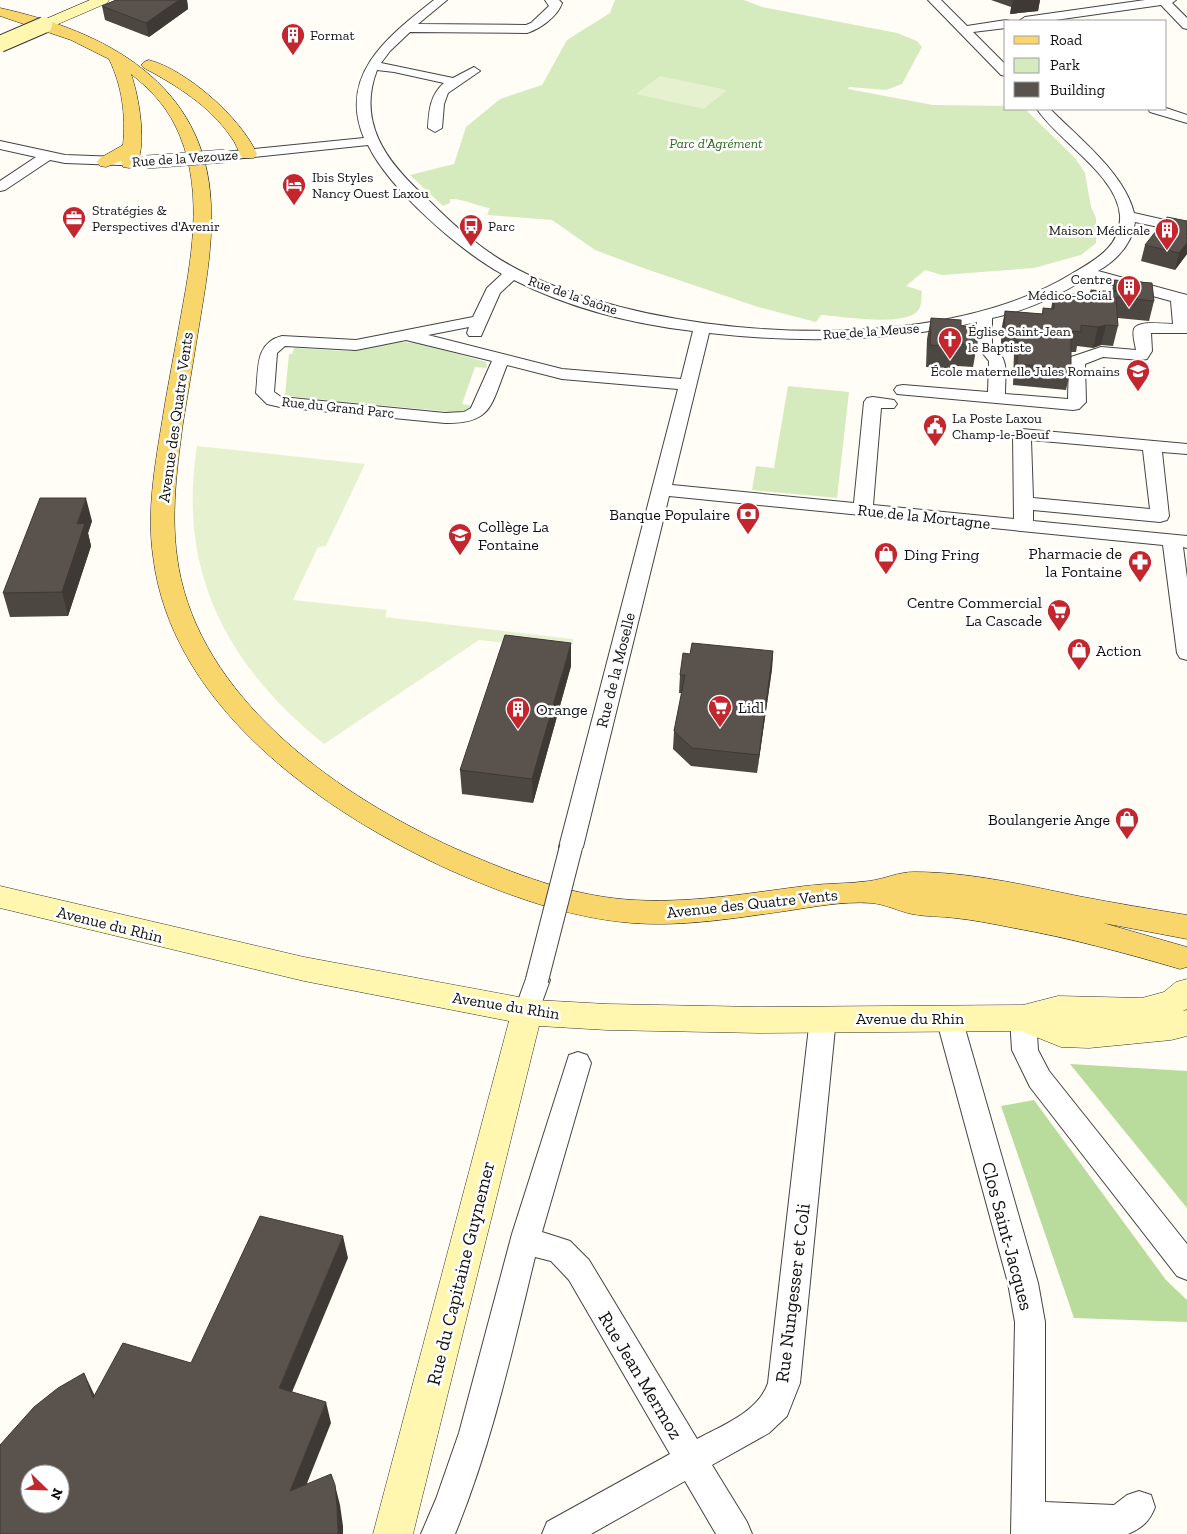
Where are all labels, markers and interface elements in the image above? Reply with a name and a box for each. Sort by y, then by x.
legend [1004,20,1167,110]
building icon: Format [280,22,306,56]
place label: Format [310,27,355,44]
text: Road [1050,31,1083,49]
text: Park [1050,56,1080,74]
text: Building [1050,81,1105,99]
park label: Parc d'Agrément [669,135,763,152]
street label: Rue de la Vezouze [131,146,239,171]
place label: Ibis Styles Nancy Ouest Laxou [312,169,429,202]
hotel icon: Ibis Styles Nancy Ouest Laxou [281,172,307,206]
place label: Stratégies & Perspectives d'Avenir [92,202,220,235]
office icon: Stratégies & Perspectives d'Avenir [61,205,87,239]
bus stop icon: Parc [458,213,484,247]
building icon: Maison Médicale [1154,217,1180,251]
place label: Parc [488,218,515,235]
place label: Maison Médicale [1049,222,1150,239]
place label: Centre Médico-Social [1028,271,1112,304]
street label: Rue de la Saône [526,272,620,319]
building icon: Centre Médico-Social [1116,274,1142,308]
street label: Rue de la Meuse [822,320,920,343]
place label: Église Saint-Jean le Baptiste [968,323,1071,356]
church icon: Église Saint-Jean le Baptiste [937,326,963,360]
street label: Avenue des Quatre Vents [154,331,197,504]
school or university icon: École maternelle Jules Romains [1125,358,1151,392]
place label: École maternelle Jules Romains [930,363,1120,380]
street label: Rue du Grand Parc [281,393,395,422]
place label: La Poste Laxou Champ-le-Boeuf [952,410,1051,443]
public building icon: La Poste Laxou Champ-le-Boeuf [922,413,948,447]
street label: Rue de la Mortagne [857,500,991,533]
bank icon: Banque Populaire [735,501,761,535]
place label: Banque Populaire [609,505,730,524]
place label: Collège La Fontaine [478,517,549,554]
school or university icon: Collège La Fontaine [447,522,473,556]
shop icon: Ding Fring [873,541,899,575]
place label: Pharmacie de la Fontaine [1029,544,1122,581]
place label: Ding Fring [904,545,980,564]
pharmacy icon: Pharmacie de la Fontaine [1127,549,1153,583]
place label: Centre Commercial La Cascade [907,593,1042,630]
supermarket icon: Centre Commercial La Cascade [1046,598,1072,632]
street label: Rue de la Moselle [592,611,639,730]
shop icon: Action [1066,637,1092,671]
place label: Action [1096,641,1142,660]
supermarket icon: Lidl [707,694,733,728]
building icon: Orange [505,696,531,730]
place label: Lidl [738,698,764,717]
place label: Orange [536,700,588,719]
shop icon: Boulangerie Ange [1114,806,1140,840]
place label: Boulangerie Ange [988,810,1110,829]
street label: Avenue des Quatre Vents [666,885,839,922]
street label: Avenue du Rhin [55,902,165,947]
street label: Avenue du Rhin [451,988,562,1023]
street label: Avenue du Rhin [856,1009,965,1028]
street label: Rue du Capitaine Guynemer [421,1159,500,1388]
street label: Clos Saint-Jacques [977,1159,1038,1313]
street label: Rue Nungesser et Coli [770,1202,815,1384]
street label: Rue Jean Mermoz [593,1307,688,1443]
north arrow [20,1464,70,1514]
text: N [46,1486,66,1502]

